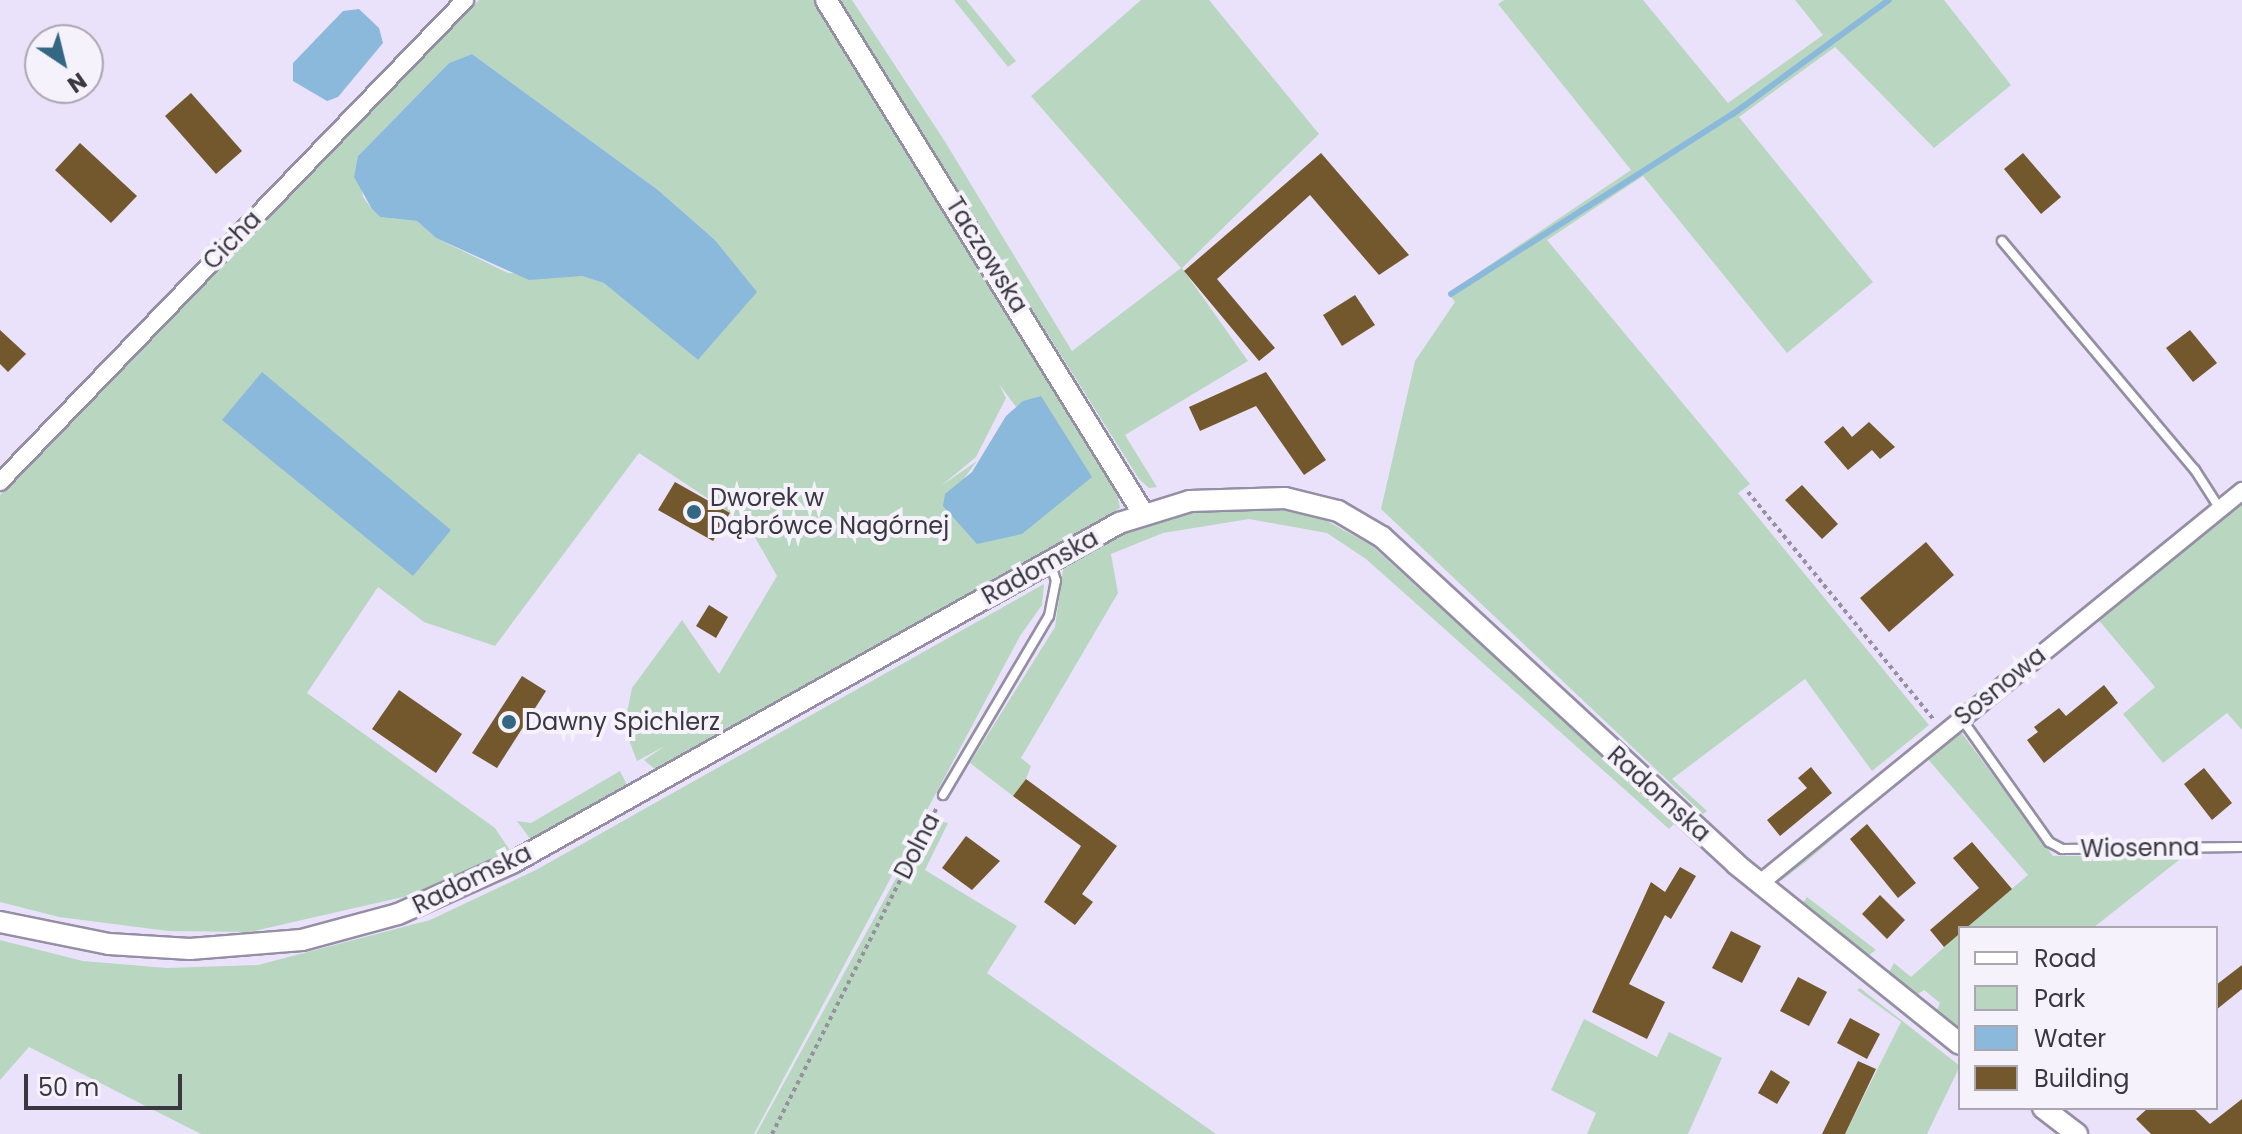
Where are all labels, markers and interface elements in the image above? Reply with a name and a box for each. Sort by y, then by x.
north arrow [24,24,104,104]
text: N [61,65,93,100]
street label: Taczowska [940,192,1034,318]
street label: Cicha [197,205,267,275]
place label: Dworek w Dąbrówce Nagórnej [710,484,949,540]
marker: Dworek w Dąbrówce Nagórnej [685,503,703,521]
street label: Radomska [977,523,1103,611]
street label: Sosnowa [1949,641,2051,731]
place label: Dawny Spichlerz [525,708,720,736]
marker: Dawny Spichlerz [500,713,518,731]
street label: Radomska [1602,740,1716,848]
street label: Dolna [888,808,946,884]
street label: Wiosenna [2080,833,2200,863]
street label: Radomska [408,838,536,920]
legend [1958,926,2218,1110]
text: Road [2034,942,2096,975]
text: Park [2034,982,2085,1015]
text: Water [2034,1022,2106,1055]
scale bar [28,1058,186,1108]
text: Building [2034,1062,2130,1095]
text: 50 m [38,1071,99,1104]

